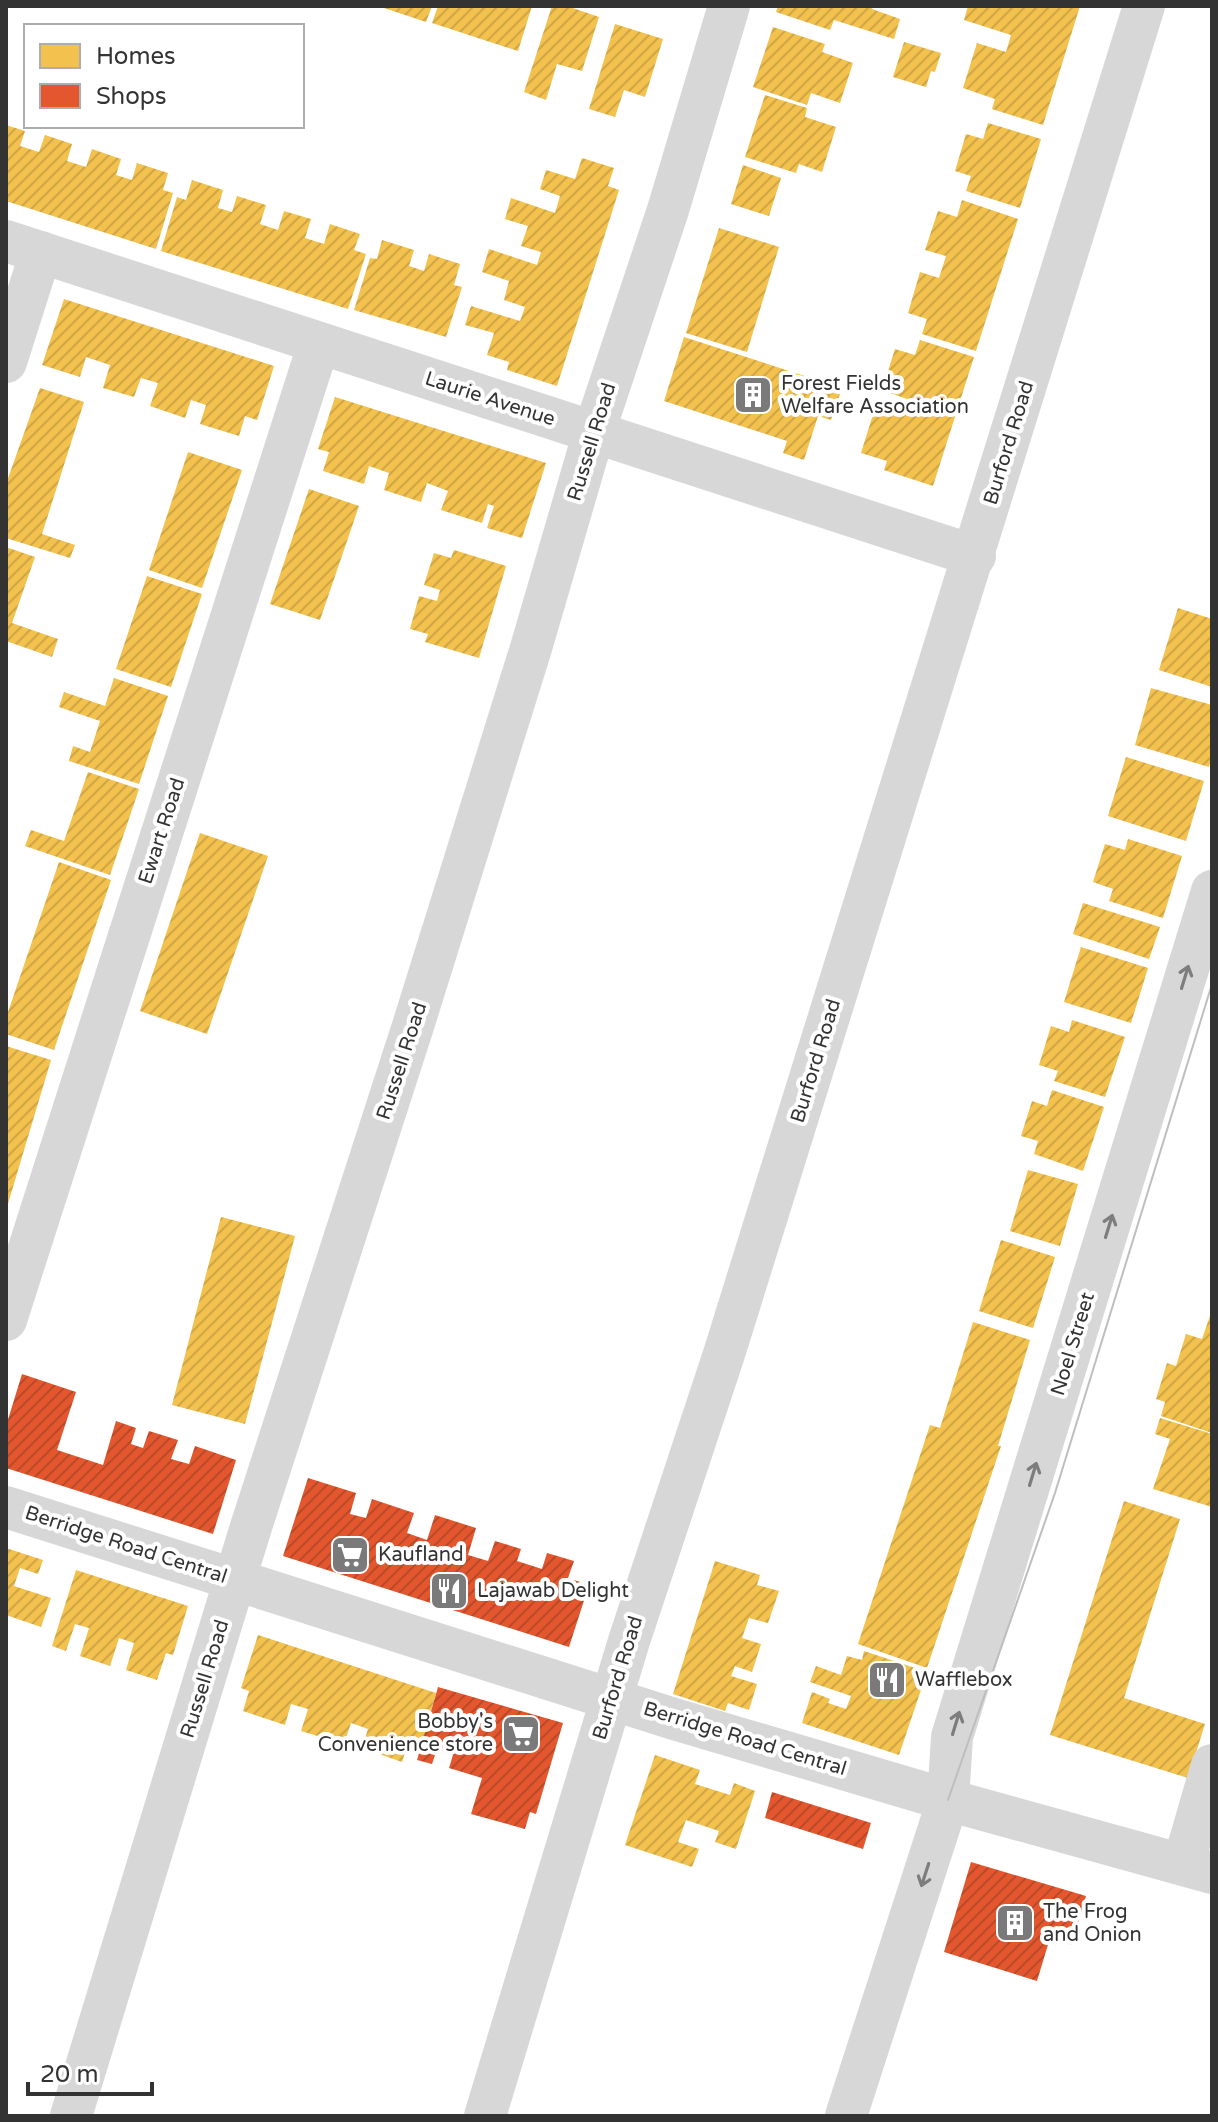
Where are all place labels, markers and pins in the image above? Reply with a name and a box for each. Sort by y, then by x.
place label: Forest Fields Welfare Association [781,372,969,419]
building icon: Forest Fields Welfare Association [732,374,774,416]
supermarket icon: Kaufland [329,1534,371,1576]
place label: Kaufland [378,1543,464,1567]
restaurant icon: Lajawab Delight [428,1570,470,1612]
place label: Lajawab Delight [477,1579,629,1603]
restaurant icon: Wafflebox [866,1659,908,1701]
place label: Wafflebox [915,1668,1013,1692]
place label: Bobby's Convenience store [318,1710,493,1757]
supermarket icon: Bobby's Convenience store [500,1713,542,1755]
place label: The Frog and Onion [1043,1900,1142,1947]
building icon: The Frog and Onion [994,1902,1036,1944]

